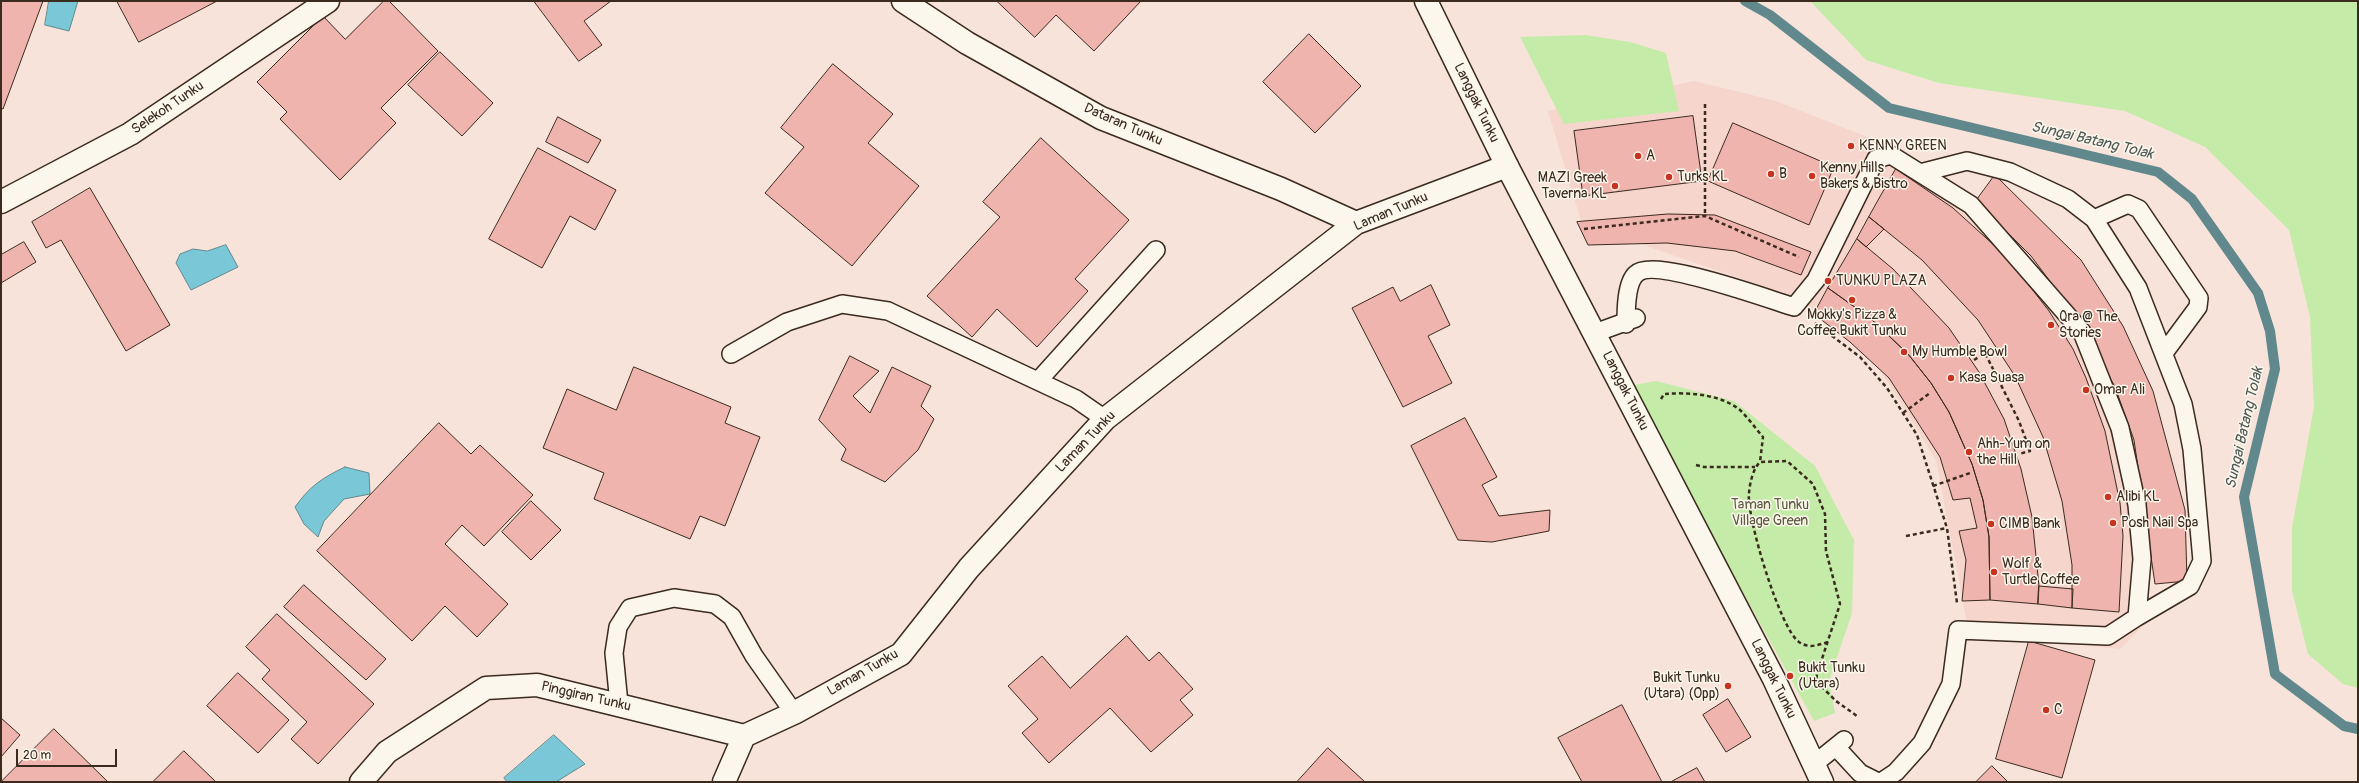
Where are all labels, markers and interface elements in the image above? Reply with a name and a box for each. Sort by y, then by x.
street label: Langgak Tunku [1449,60,1503,146]
street label: Selekoh Tunku [129,78,207,138]
street label: Dataran Tunku [1081,100,1165,150]
water label: Sungai Batang Tolak [2029,118,2155,164]
place label: KENNY GREEN [1859,138,1947,154]
marker: KENNY GREEN [1846,141,1856,151]
place label: A [1646,148,1655,164]
marker: A [1633,151,1643,161]
place label: Kenny Hills Bakers & Bistro [1820,160,1908,192]
place label: B [1779,166,1787,182]
place label: Turks KL [1677,169,1728,185]
marker: B [1766,169,1776,179]
place label: MAZI Greek Taverna KL [1538,170,1607,202]
marker: Kenny Hills Bakers & Bistro [1807,171,1817,181]
marker: Turks KL [1664,172,1674,182]
marker: MAZI Greek Taverna KL [1610,181,1620,191]
street label: Laman Tunku [1351,189,1431,235]
place label: TUNKU PLAZA [1836,273,1927,289]
marker: TUNKU PLAZA [1823,276,1833,286]
marker: Mokky's Pizza & Coffee Bukit Tunku [1847,295,1857,305]
place label: Mokky's Pizza & Coffee Bukit Tunku [1797,307,1907,340]
place label: Qra @ The Stories [2059,309,2118,342]
marker: Qra @ The Stories [2046,320,2056,330]
place label: My Humble Bowl [1912,344,2007,360]
marker: My Humble Bowl [1899,347,1909,357]
street label: Langgak Tunku [1598,349,1652,433]
water label: Sungai Batang Tolak [2222,365,2268,491]
place label: Kasa Suasa [1959,370,2024,386]
marker: Kasa Suasa [1946,373,1956,383]
place label: Omar Ali [2094,382,2145,398]
marker: Omar Ali [2081,385,2091,395]
street label: Laman Tunku [1052,408,1120,476]
place label: Ahh-Yum on the Hill [1977,436,2050,468]
marker: Ahh-Yum on the Hill [1964,447,1974,457]
place label: Alibi KL [2116,489,2160,505]
marker: Alibi KL [2103,492,2113,502]
park label: Taman Tunku Village Green [1731,497,1809,530]
place label: Posh Nail Spa [2121,515,2198,531]
place label: CIMB Bank [1999,516,2060,532]
marker: Posh Nail Spa [2108,518,2118,528]
marker: CIMB Bank [1986,519,1996,529]
place label: Wolf & Turtle Coffee [2002,556,2079,588]
marker: Wolf & Turtle Coffee [1989,567,1999,577]
street label: Langgak Tunku [1746,636,1800,722]
street label: Laman Tunku [825,646,901,700]
place label: Bukit Tunku (Utara) [1798,660,1865,692]
place label: Bukit Tunku (Utara) (Opp) [1643,670,1720,702]
marker: Bukit Tunku (Utara) [1785,671,1795,681]
street label: Pinggiran Tunku [539,678,633,716]
marker: Bukit Tunku (Utara) (Opp) [1723,681,1733,691]
place label: C [2054,702,2063,718]
marker: C [2041,705,2051,715]
scale bar [18,741,119,767]
text: 20 m [23,748,51,763]

